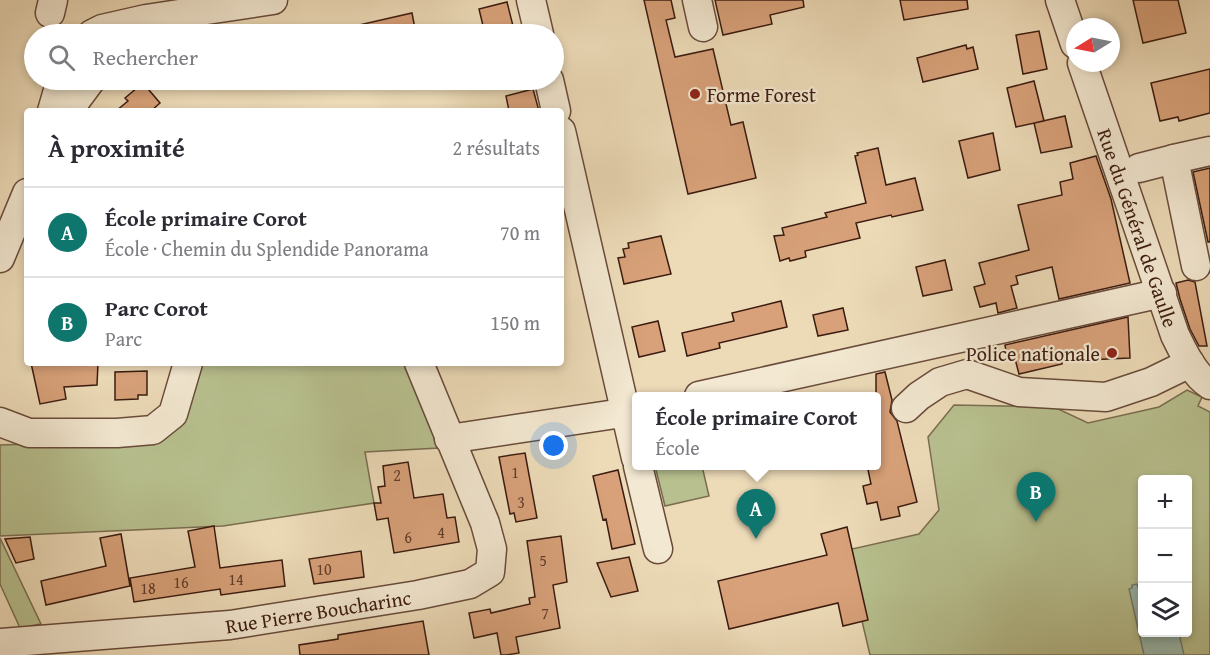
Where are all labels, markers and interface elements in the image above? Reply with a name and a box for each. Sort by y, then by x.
north arrow [1066,18,1120,72]
search box [24,24,564,90]
icon: search [45,41,78,74]
text: Rechercher [93,41,198,73]
place label: Forme Forest [707,80,816,109]
marker: Forme Forest [688,87,702,101]
street label: Rue du Général de Gaulle [1091,124,1186,331]
text: À proximité [48,128,185,167]
text: 2 résultats [452,133,540,162]
text: École primaire Corot [105,202,307,234]
text: A [61,218,74,247]
text: 70 m [500,218,540,247]
text: École · Chemin du Splendide Panorama [105,234,429,263]
text: Parc Corot [105,292,208,324]
text: B [61,308,74,337]
text: 150 m [490,308,540,337]
text: Parc [105,324,142,353]
place label: Police nationale [966,339,1100,368]
marker: Police nationale [1105,346,1119,360]
popup [632,392,881,470]
text: École primaire Corot [656,401,857,433]
your location [539,431,568,460]
text: École [656,433,700,462]
house number: 1 [511,460,519,484]
house number: 2 [393,463,401,487]
pin: B [1016,472,1056,522]
map controls [1138,475,1192,637]
button: + [1138,475,1192,529]
house number: 3 [517,490,525,514]
pin: A [736,490,776,539]
house number: 4 [437,520,445,544]
house number: 6 [404,525,412,549]
button: − [1138,529,1192,583]
house number: 5 [539,548,547,572]
house number: 10 [316,557,332,581]
house number: 14 [228,567,244,591]
house number: 16 [173,570,189,594]
house number: 18 [140,576,156,600]
street label: Rue Pierre Boucharinc [223,582,413,640]
button: layers [1138,583,1192,637]
house number: 7 [541,601,549,625]

